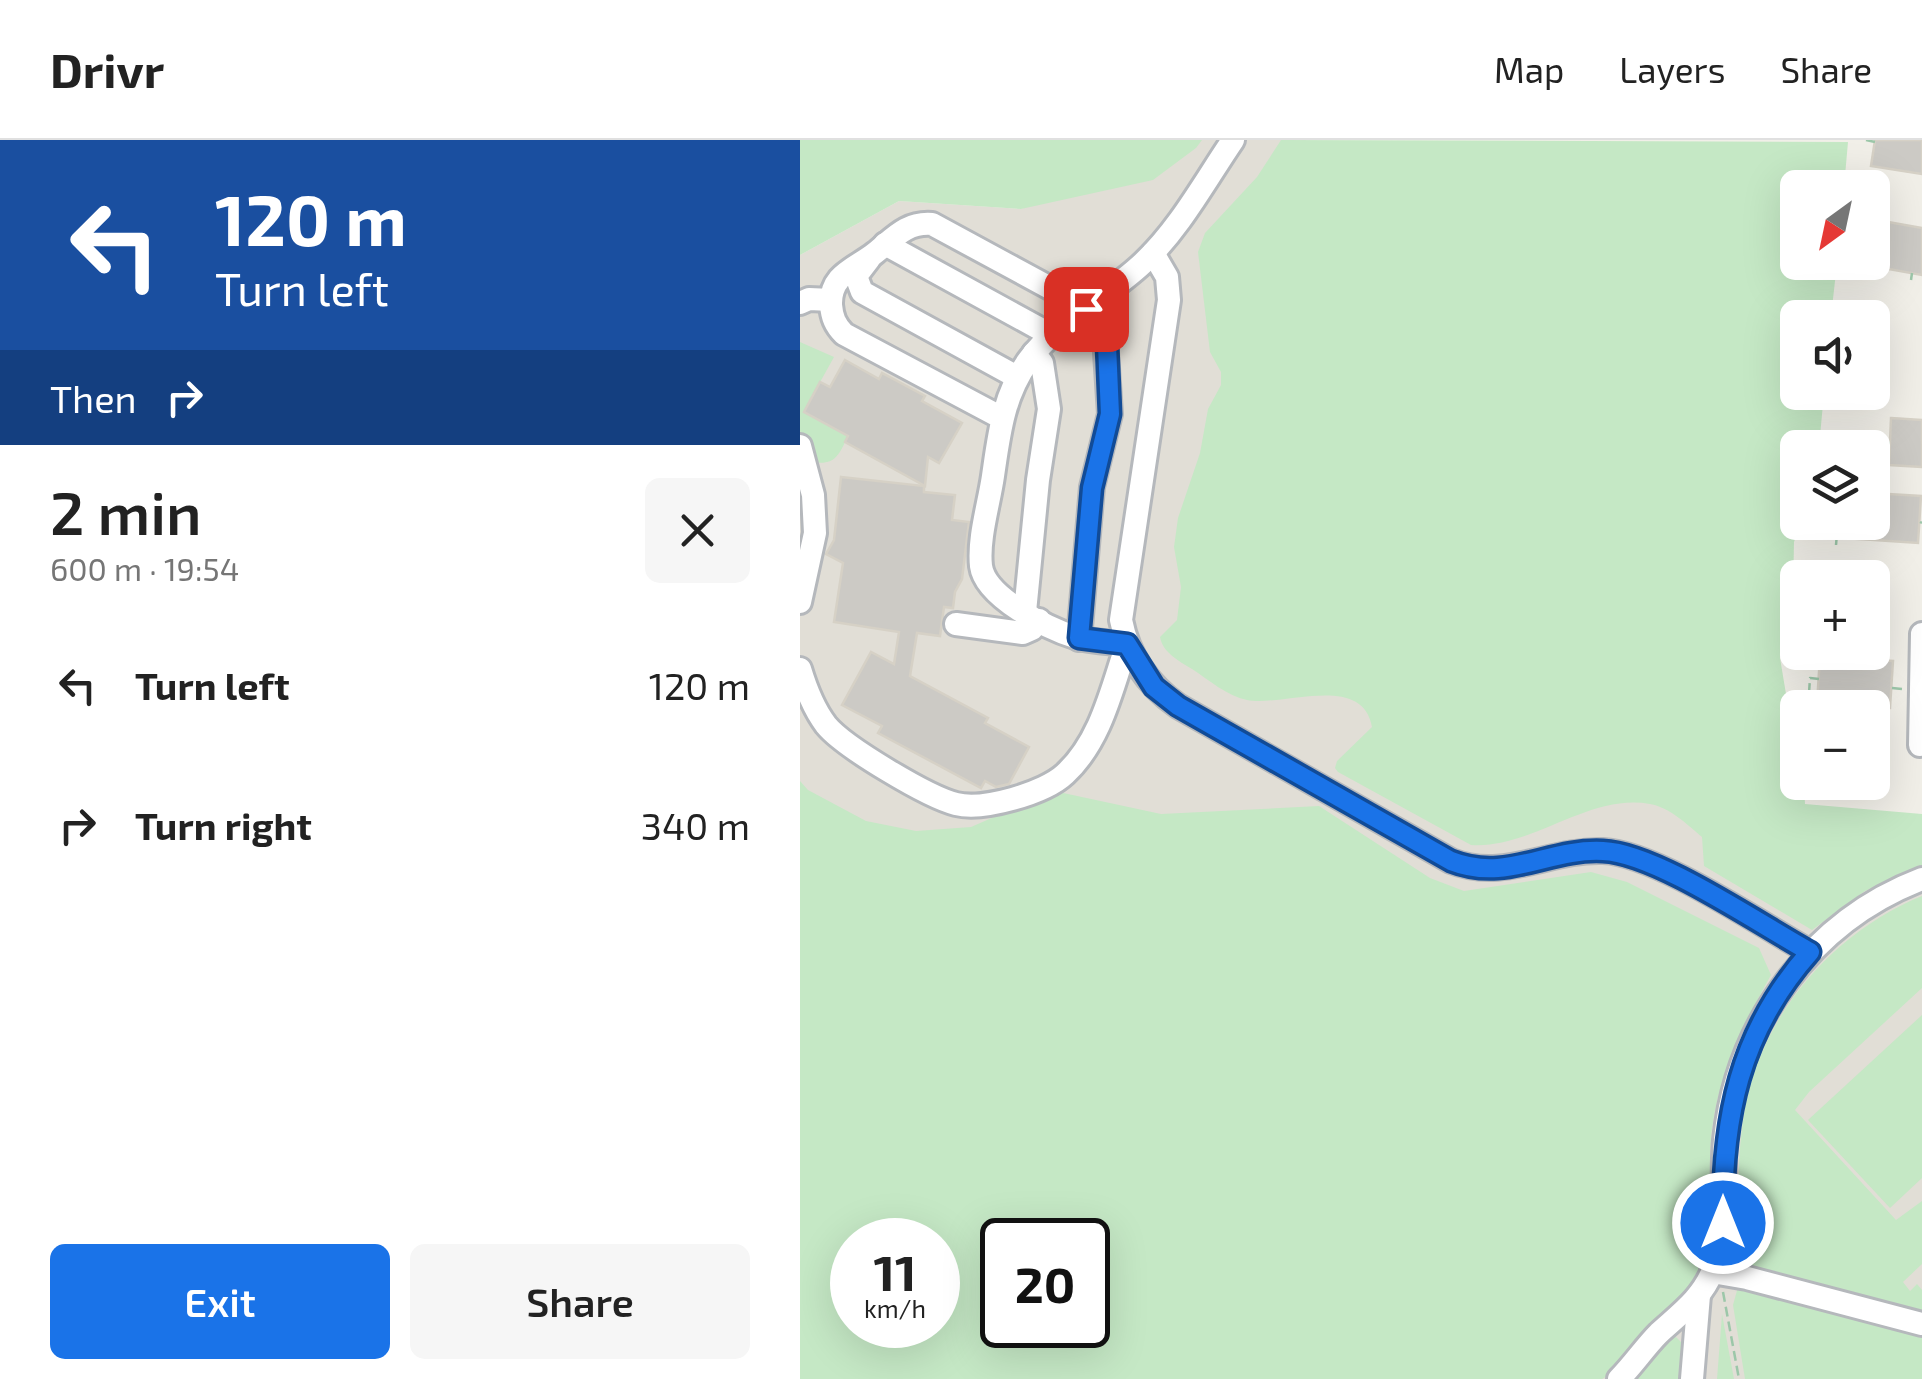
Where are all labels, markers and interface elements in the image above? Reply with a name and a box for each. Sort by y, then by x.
text: Drivr [50,40,164,98]
text: Map [1494,48,1564,90]
text: Layers [1619,48,1725,90]
text: Share [1780,48,1872,90]
north arrow [1780,170,1890,280]
map controls [1780,170,1890,800]
text: 120 m [215,176,407,260]
icon: left [50,180,180,310]
text: Turn left [215,261,389,315]
pin [1044,267,1129,352]
icon: arrive [1059,282,1114,337]
button: sound [1780,300,1890,410]
icon: right [157,370,212,425]
text: Then [50,375,137,421]
button: layers [1780,430,1890,540]
text: 2 min [50,475,202,547]
button: close [645,478,750,583]
text: 600 m · 19:54 [50,549,239,587]
button: + [1780,560,1890,670]
icon: left [50,658,105,713]
text: Turn left [135,662,290,708]
text: 120 m [649,662,750,708]
button: − [1780,690,1890,800]
icon: right [50,798,105,853]
text: Turn right [135,802,312,848]
text: 340 m [641,802,750,848]
position arrow [1671,1171,1775,1275]
speed limit sign: 20 [980,1218,1110,1348]
text: 11 [873,1241,917,1301]
button: Exit [50,1244,390,1359]
button: Share [410,1244,750,1359]
text: km/h [864,1293,926,1323]

